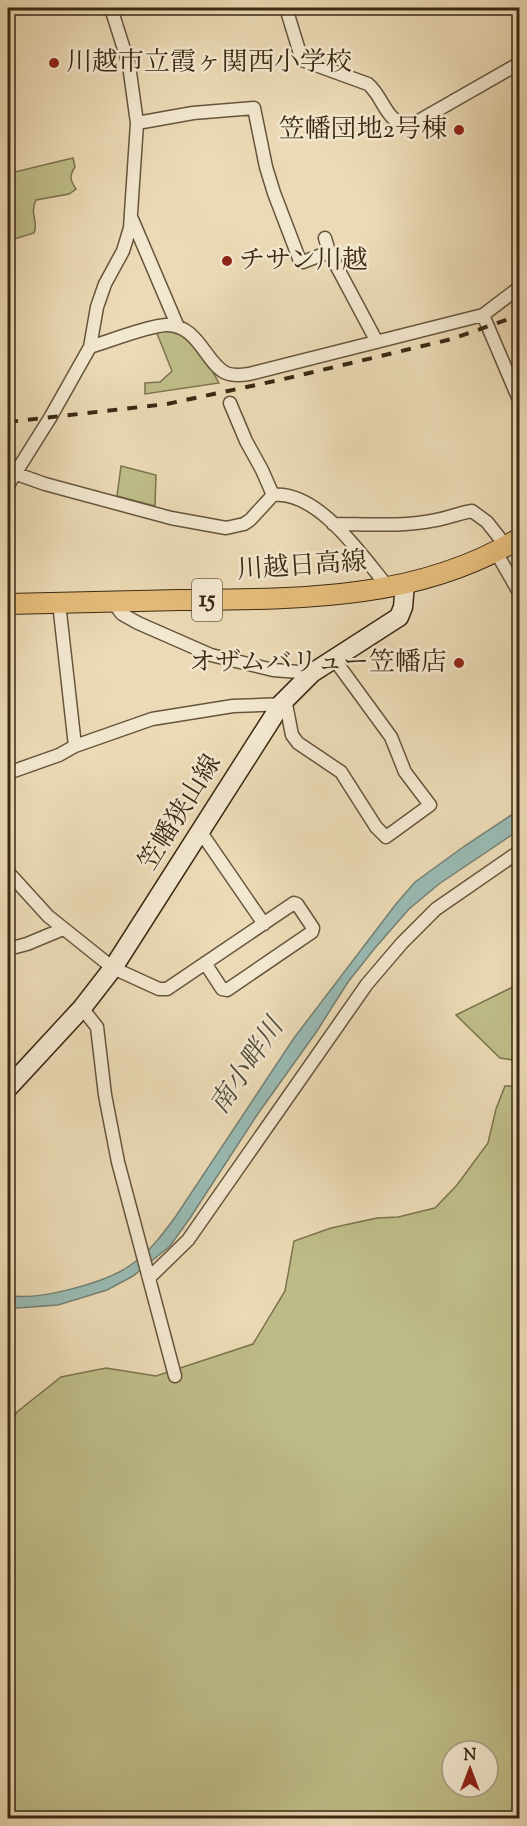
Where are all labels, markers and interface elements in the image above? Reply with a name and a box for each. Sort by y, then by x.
place label: 川越市立霞ヶ関西小学校 [66,45,352,82]
marker: 川越市立霞ヶ関西小学校 [47,56,61,70]
place label: 笠幡団地2号棟 [279,112,447,149]
marker: 笠幡団地2号棟 [452,123,466,137]
place label: チサン川越 [239,243,368,280]
marker: チサン川越 [220,254,234,268]
street label: 川越日高線 [236,544,368,590]
road number: 15 [192,579,222,621]
place label: オザムバリュー笠幡店 [189,645,447,682]
marker: オザムバリュー笠幡店 [452,656,466,670]
street label: 笠幡狭山線 [131,748,231,878]
water label: 南小畔川 [202,1009,296,1123]
north arrow [440,1739,500,1799]
text: N [464,1745,477,1768]

